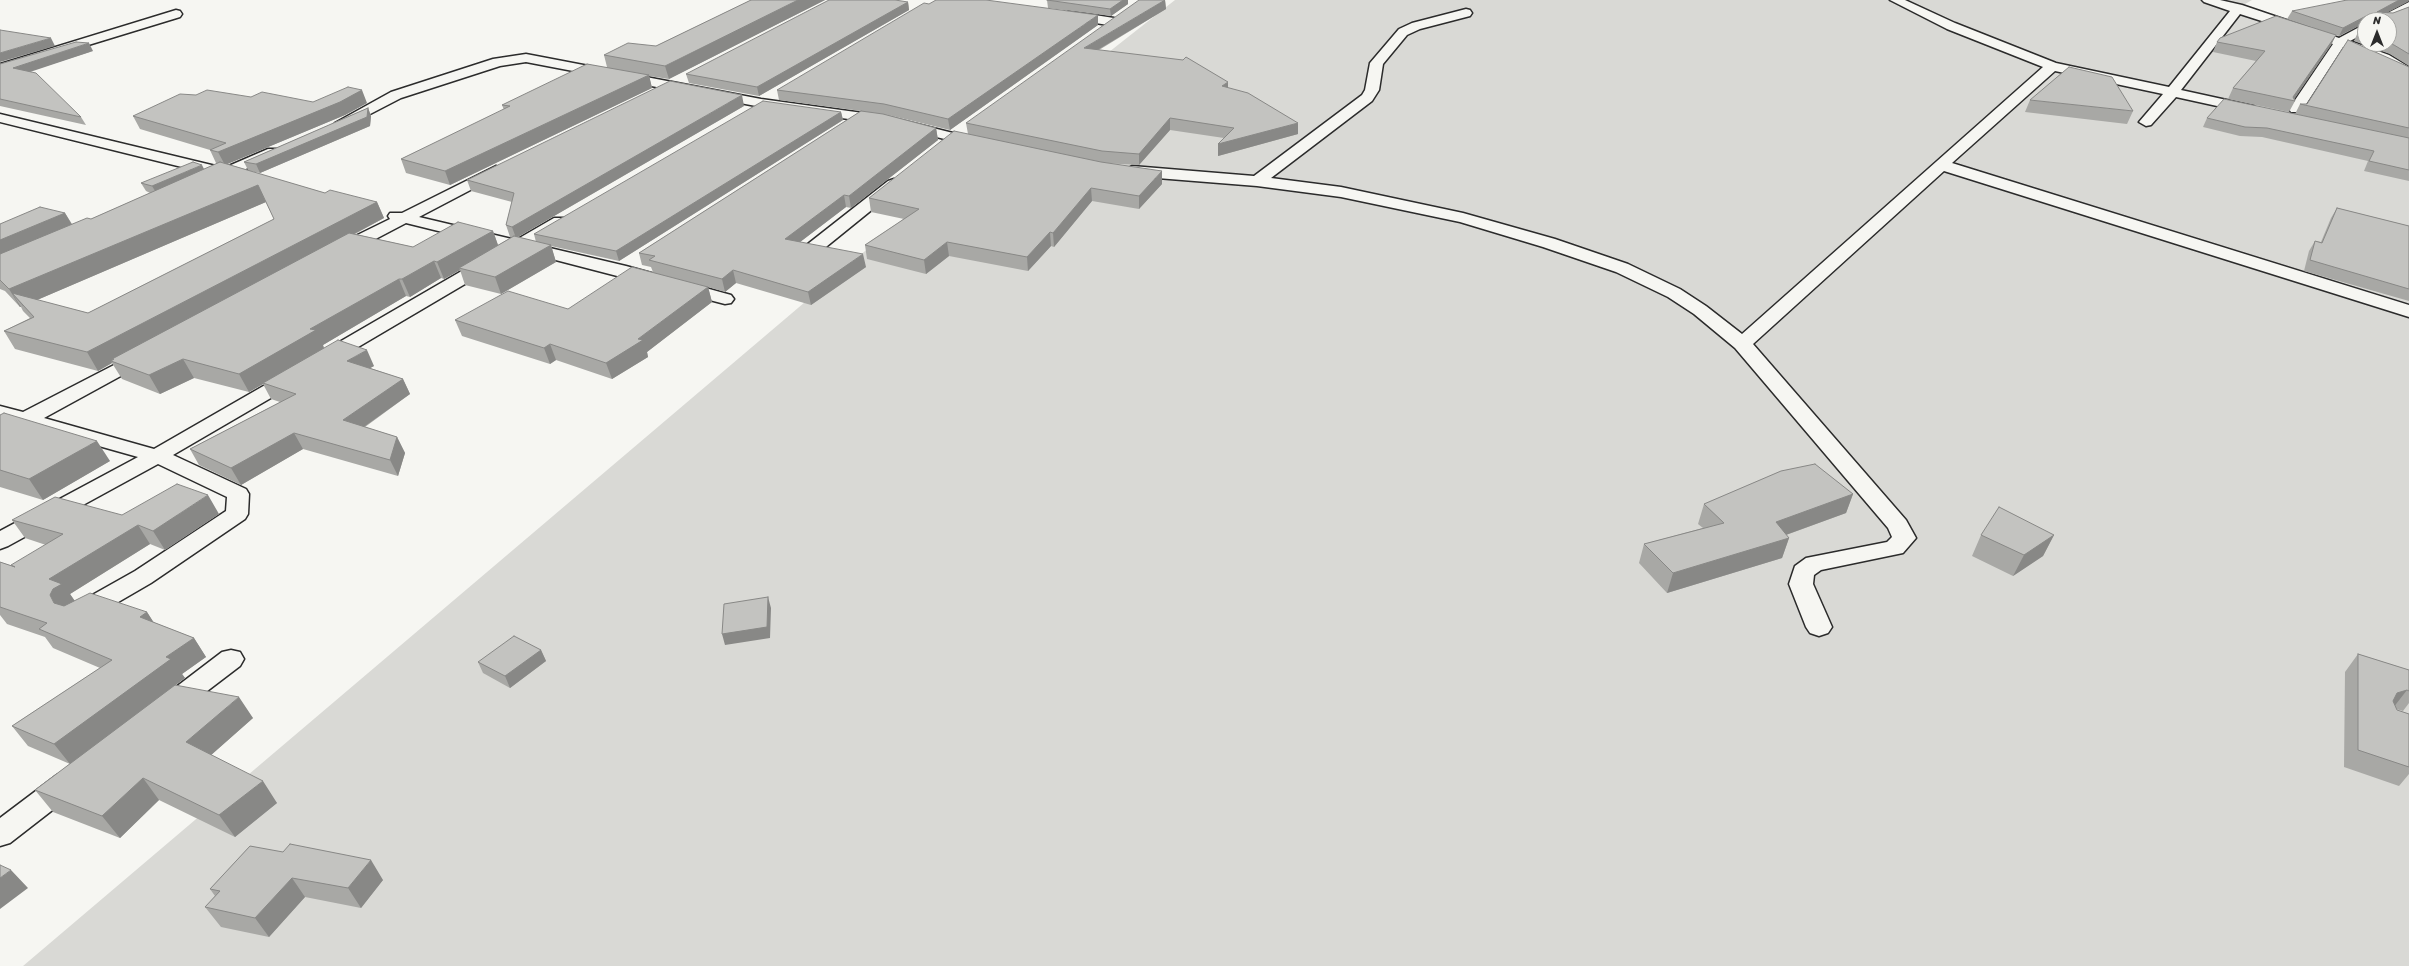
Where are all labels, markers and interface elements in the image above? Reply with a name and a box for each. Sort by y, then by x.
text: N [2373,11,2381,30]
north arrow [2357,12,2397,52]

